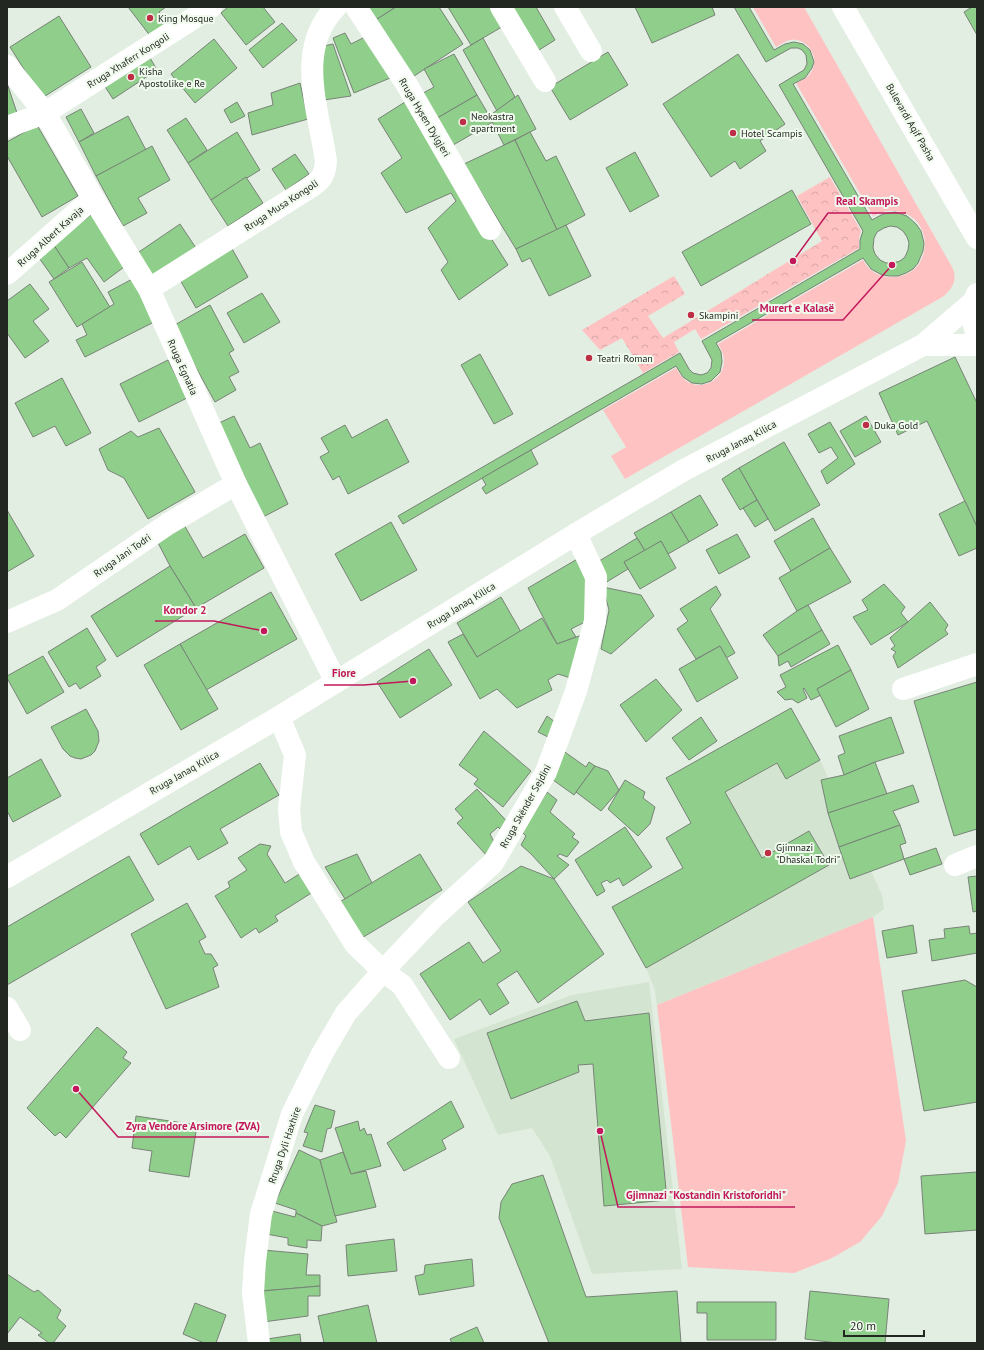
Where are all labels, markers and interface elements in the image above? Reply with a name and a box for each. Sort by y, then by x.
place label: King Mosque [158,12,214,25]
marker: King Mosque [145,13,155,23]
street label: Rruga Xhaferr Kongoli [85,30,172,91]
place label: Kisha Apostolike e Re [139,65,205,90]
marker: Kisha Apostolike e Re [126,72,136,82]
street label: Rruga Hysen Dylgjeri [396,75,453,159]
street label: Bulevardi Aqif Pasha [883,81,938,163]
place label: Neokastra apartment [471,110,516,135]
marker: Neokastra apartment [458,117,468,127]
place label: Hotel Scampis [741,127,802,140]
marker: Hotel Scampis [728,128,738,138]
street label: Rruga Musa Kongoli [242,177,321,234]
callout: Real Skampis [828,190,906,213]
text: Real Skampis [836,194,898,208]
street label: Rruga Albert Kavaja [15,203,86,269]
callout: Murert e Kalasë [752,297,843,320]
text: Murert e Kalasë [760,301,835,315]
place label: Skampini [699,309,738,322]
marker: Skampini [686,310,696,320]
street label: Rruga Egnatia [164,337,201,397]
place label: Teatri Roman [597,352,653,365]
marker: Teatri Roman [584,353,594,363]
street label: Rruga Janaq Kilica [704,417,779,465]
place label: Duka Gold [874,419,918,432]
marker: Duka Gold [861,420,871,430]
street label: Rruga Jani Todri [91,531,154,580]
street label: Rruga Janaq Kilica [425,579,498,632]
callout: Kondor 2 [155,598,214,621]
text: Kondor 2 [164,603,206,617]
callout: Fiore [324,662,364,685]
text: Fiore [332,666,356,680]
street label: Rruga Janaq Kilica [147,747,221,798]
street label: Rruga Skënder Sejdini [497,762,554,850]
place label: Gjimnazi "Dhaskal Todri" [776,841,840,866]
marker: Gjimnazi "Dhaskal Todri" [763,848,773,858]
street label: Rruga Dyli Haxhire [265,1105,304,1185]
callout: Zyra Vendore Arsimore (ZVA) [118,1114,269,1137]
text: Zyra Vendore Arsimore (ZVA) [126,1119,260,1133]
callout: Gjimnazi "Kostandin Kristoforidhi" [618,1184,795,1207]
text: Gjimnazi "Kostandin Kristoforidhi" [626,1188,786,1202]
scale bar [844,1312,924,1338]
text: 20 m [850,1318,876,1333]

